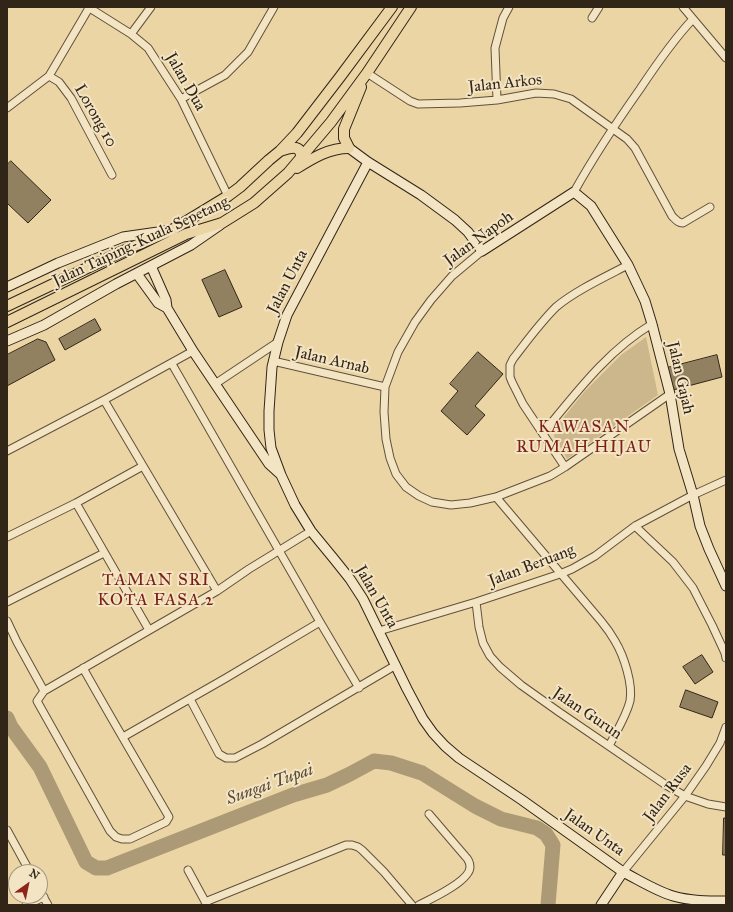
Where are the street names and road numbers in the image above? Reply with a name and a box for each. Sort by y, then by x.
street label: Jalan Dua [161,50,209,114]
street label: Jalan Arkos [467,71,543,97]
street label: Lorong 10 [69,81,121,151]
street label: Jalan Taiping-Kuala Sepetang [50,193,232,291]
street label: Jalan Napoh [441,207,517,271]
street label: Jalan Unta [264,247,312,317]
street label: Jalan Gajah [662,340,698,416]
street label: Jalan Arnab [293,343,371,379]
street label: Jalan Beruang [486,541,578,591]
street label: Jalan Unta [350,562,402,632]
street label: Jalan Gurun [549,684,625,744]
street label: Jalan Rusa [640,760,696,826]
street label: Jalan Unta [560,805,628,861]

